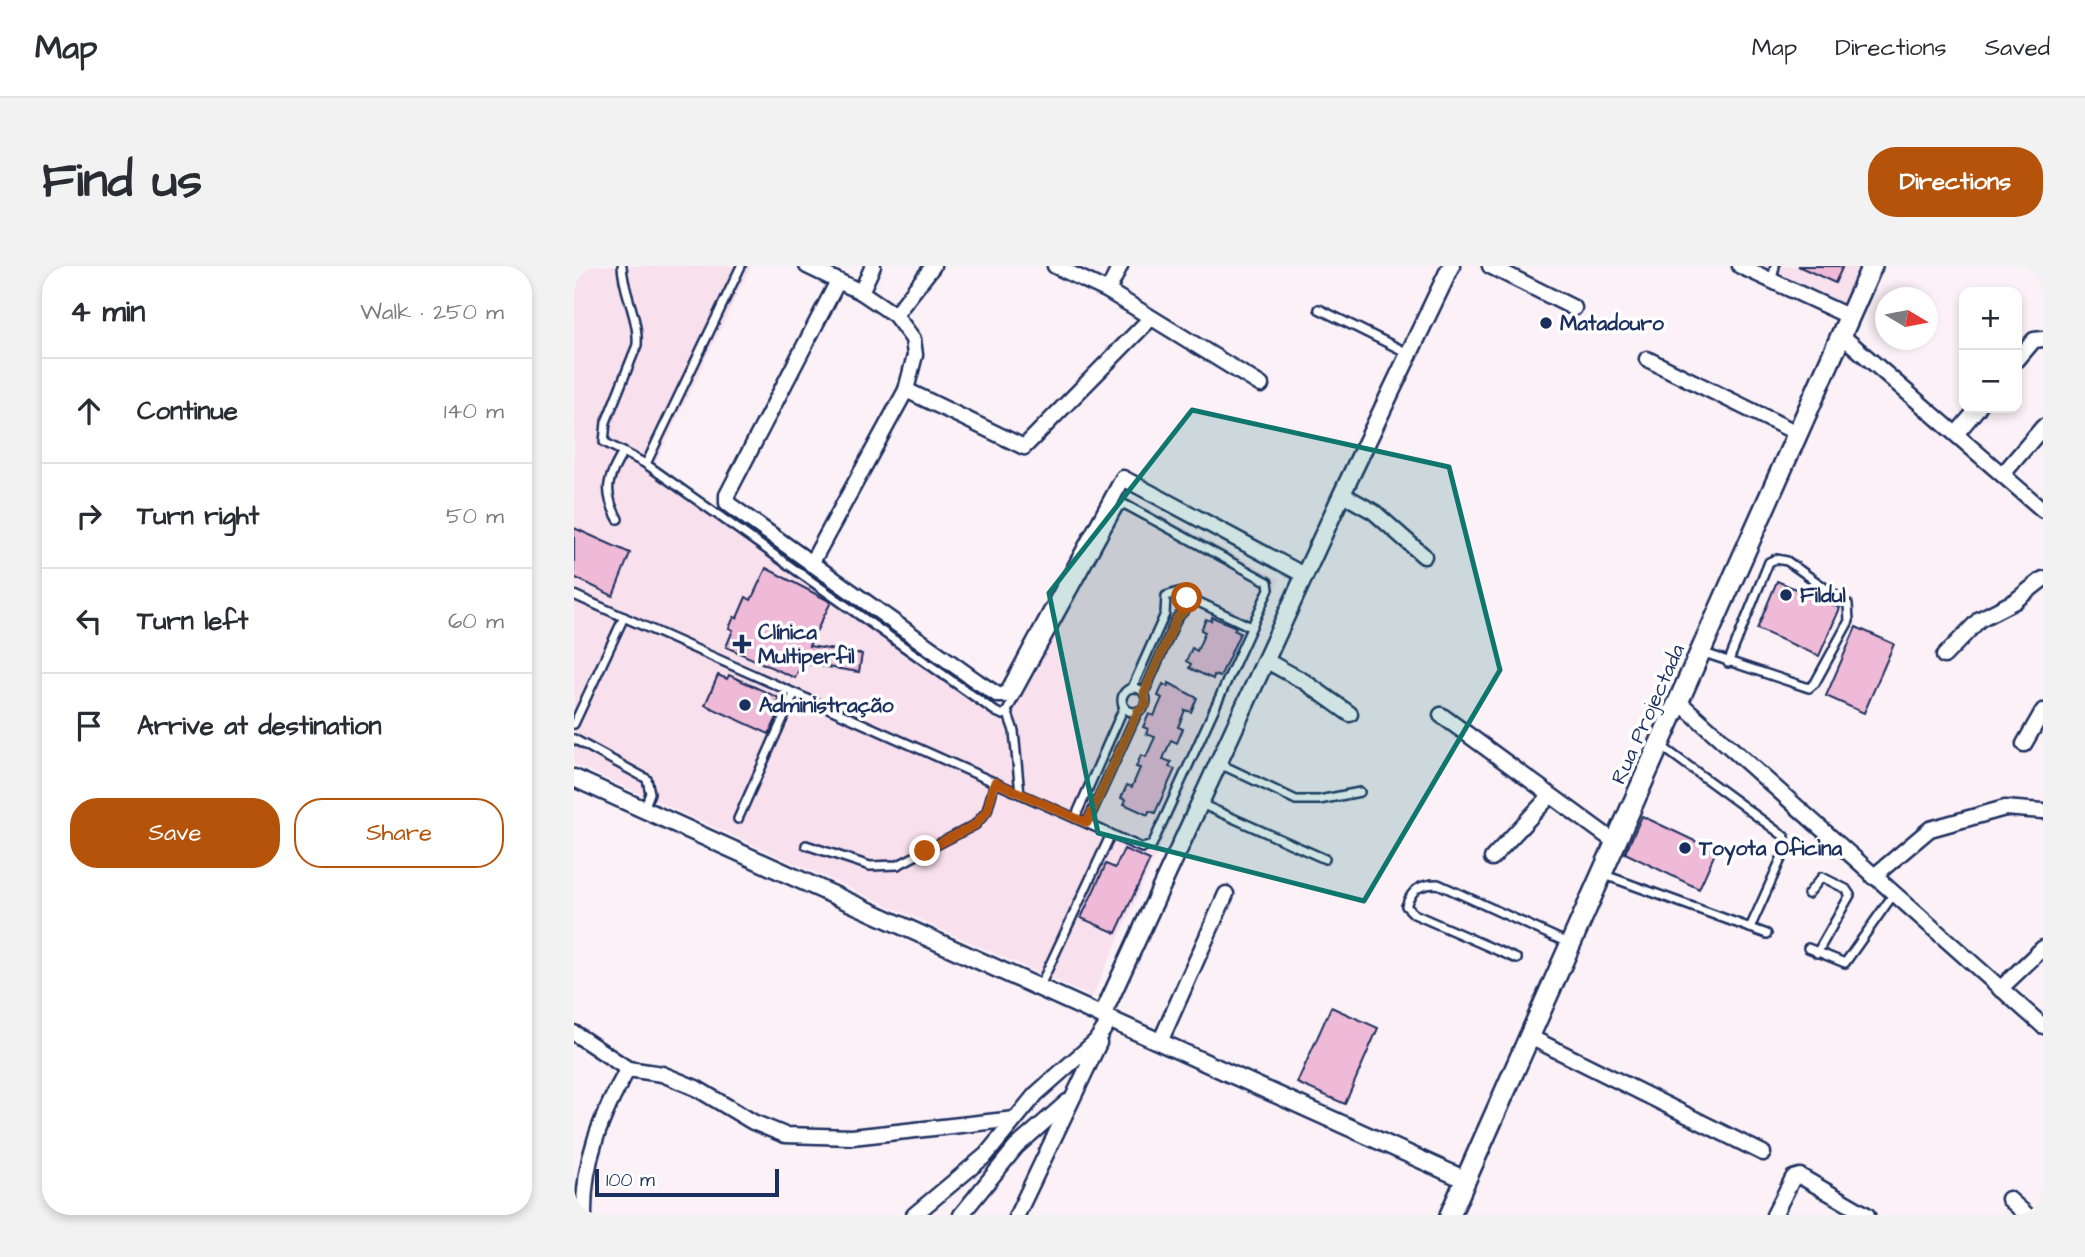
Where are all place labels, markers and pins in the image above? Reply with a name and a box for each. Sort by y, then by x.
place label: Matadouro [1560,309,1664,338]
marker: Matadouro [1538,315,1554,331]
place label: Fildul [1800,581,1846,610]
marker: Fildul [1778,587,1794,603]
place label: Clínica Multiperfil [758,618,855,672]
marker: Clínica Multiperfil [732,634,752,654]
place label: Administração [759,691,894,720]
marker: Administração [737,697,753,713]
place label: Toyota Oficina [1698,834,1843,866]
marker: Toyota Oficina [1677,840,1693,856]

